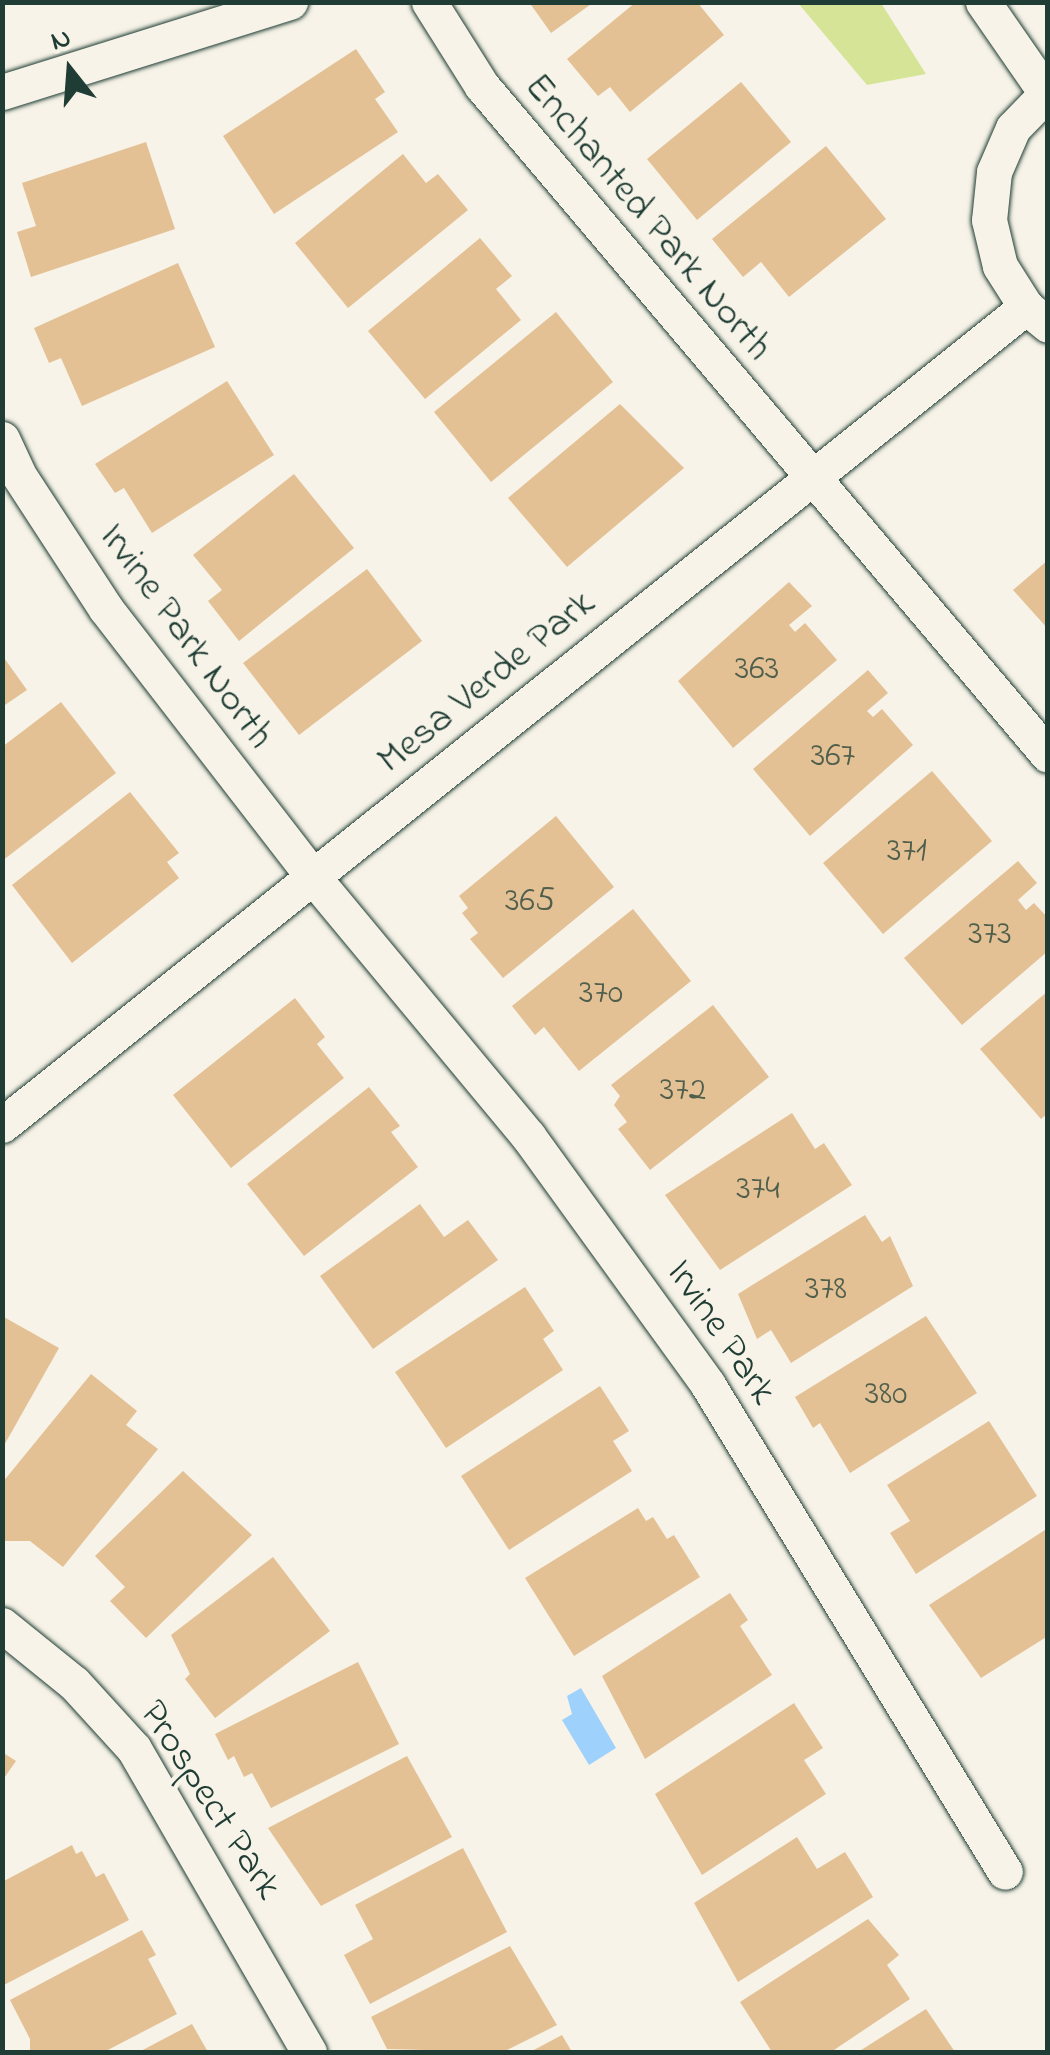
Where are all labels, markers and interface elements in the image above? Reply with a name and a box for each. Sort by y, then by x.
text: N [46,18,76,63]
north arrow [20,20,120,120]
street label: Enchanted Park North [513,64,781,372]
street label: Irvine Park North [87,515,283,759]
street label: Mesa Verde Park [369,581,605,785]
house number: 363 [735,649,779,691]
house number: 367 [811,736,855,778]
house number: 371 [887,831,927,873]
house number: 365 [505,881,555,923]
house number: 373 [968,914,1012,956]
house number: 370 [579,973,623,1015]
house number: 372 [660,1070,706,1112]
house number: 374 [736,1169,780,1211]
street label: Irvine Park [654,1251,786,1415]
house number: 378 [805,1269,847,1311]
house number: 380 [865,1374,907,1416]
street label: Prospect Park [127,1693,291,1909]

